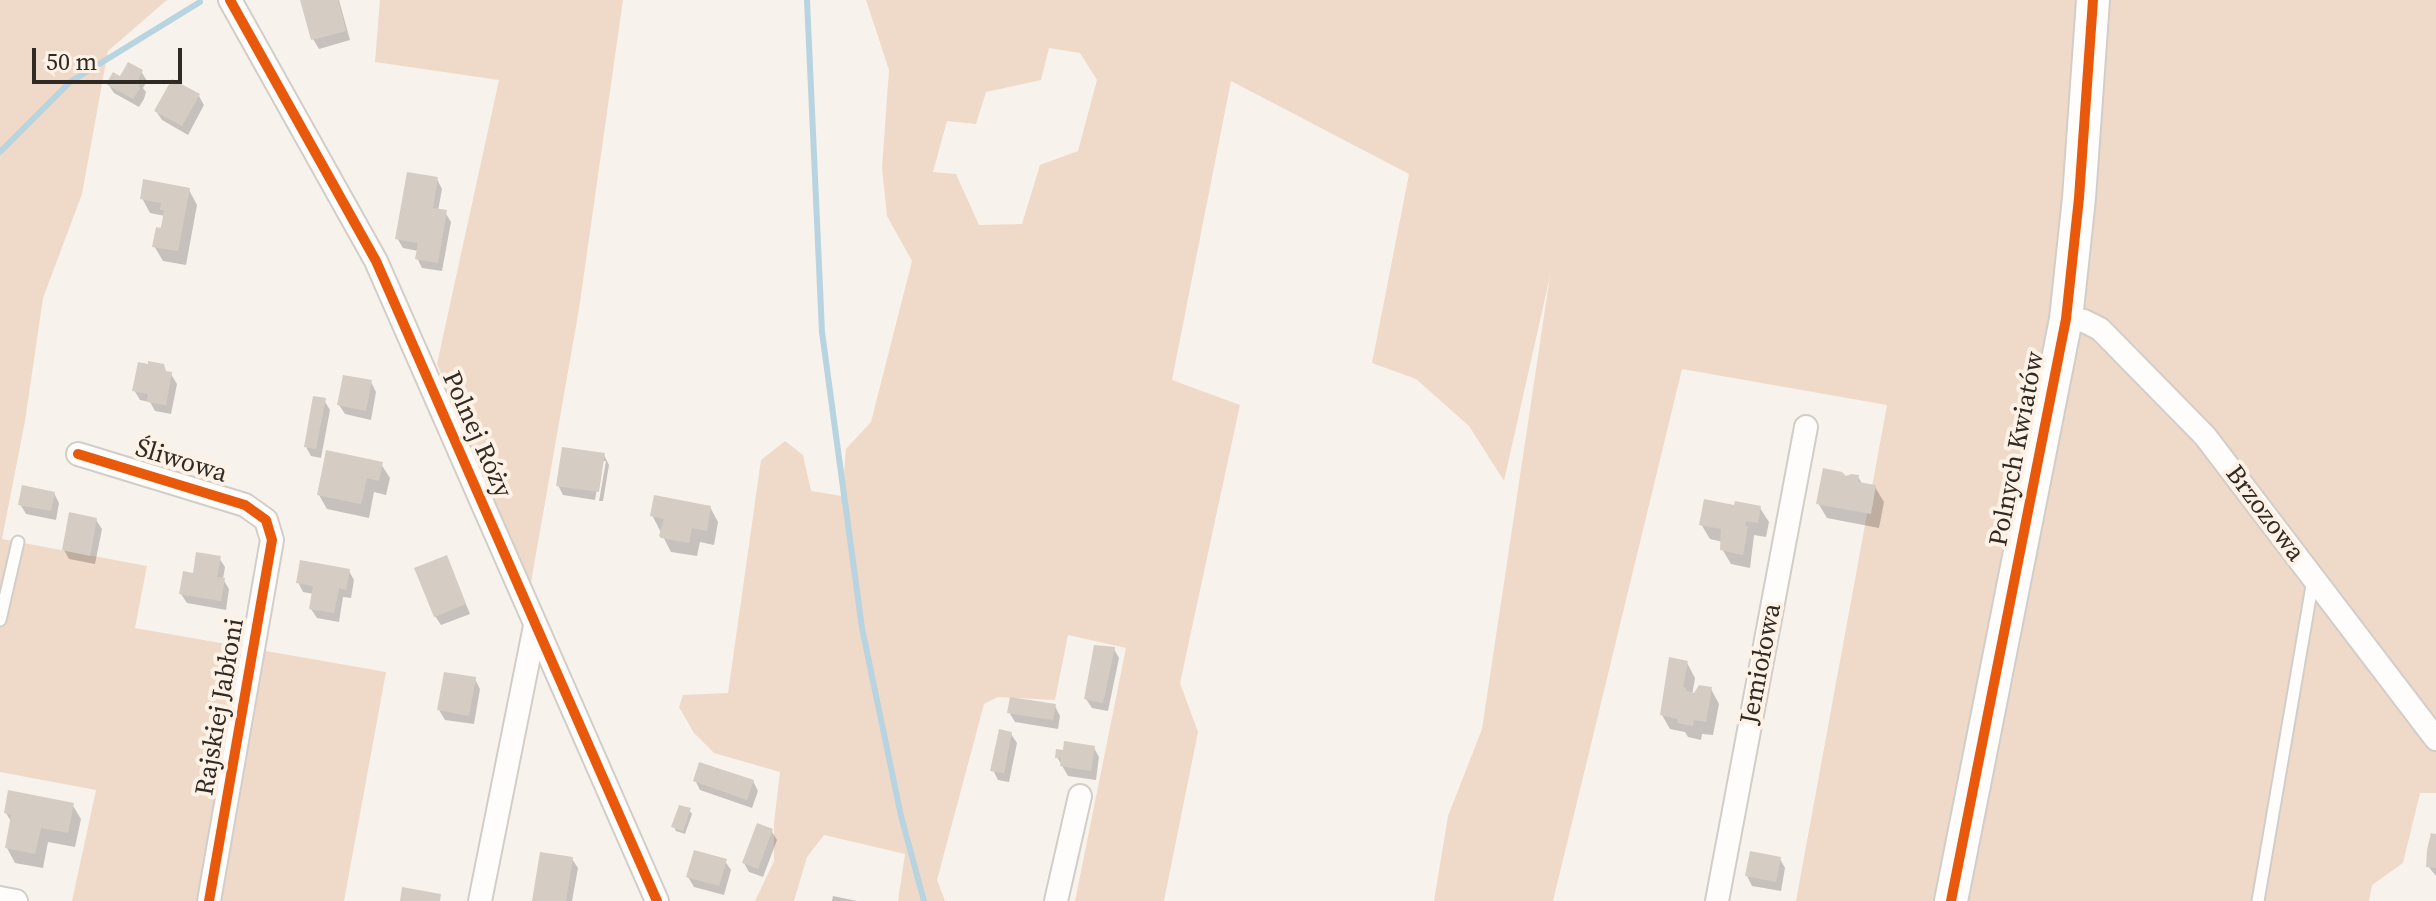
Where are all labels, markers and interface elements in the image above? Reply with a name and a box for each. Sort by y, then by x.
scale bar [36,32,186,82]
text: 50 m [46,45,97,78]
street label: Polnych Kwiatów [1984,349,2052,549]
street label: Polnej Róży [434,367,518,503]
street label: Śliwowa [131,433,231,491]
street label: Brzozowa [2218,460,2310,568]
street label: Jemiołowa [1735,601,1789,727]
street label: Rajskiej Jabłoni [190,616,252,798]

